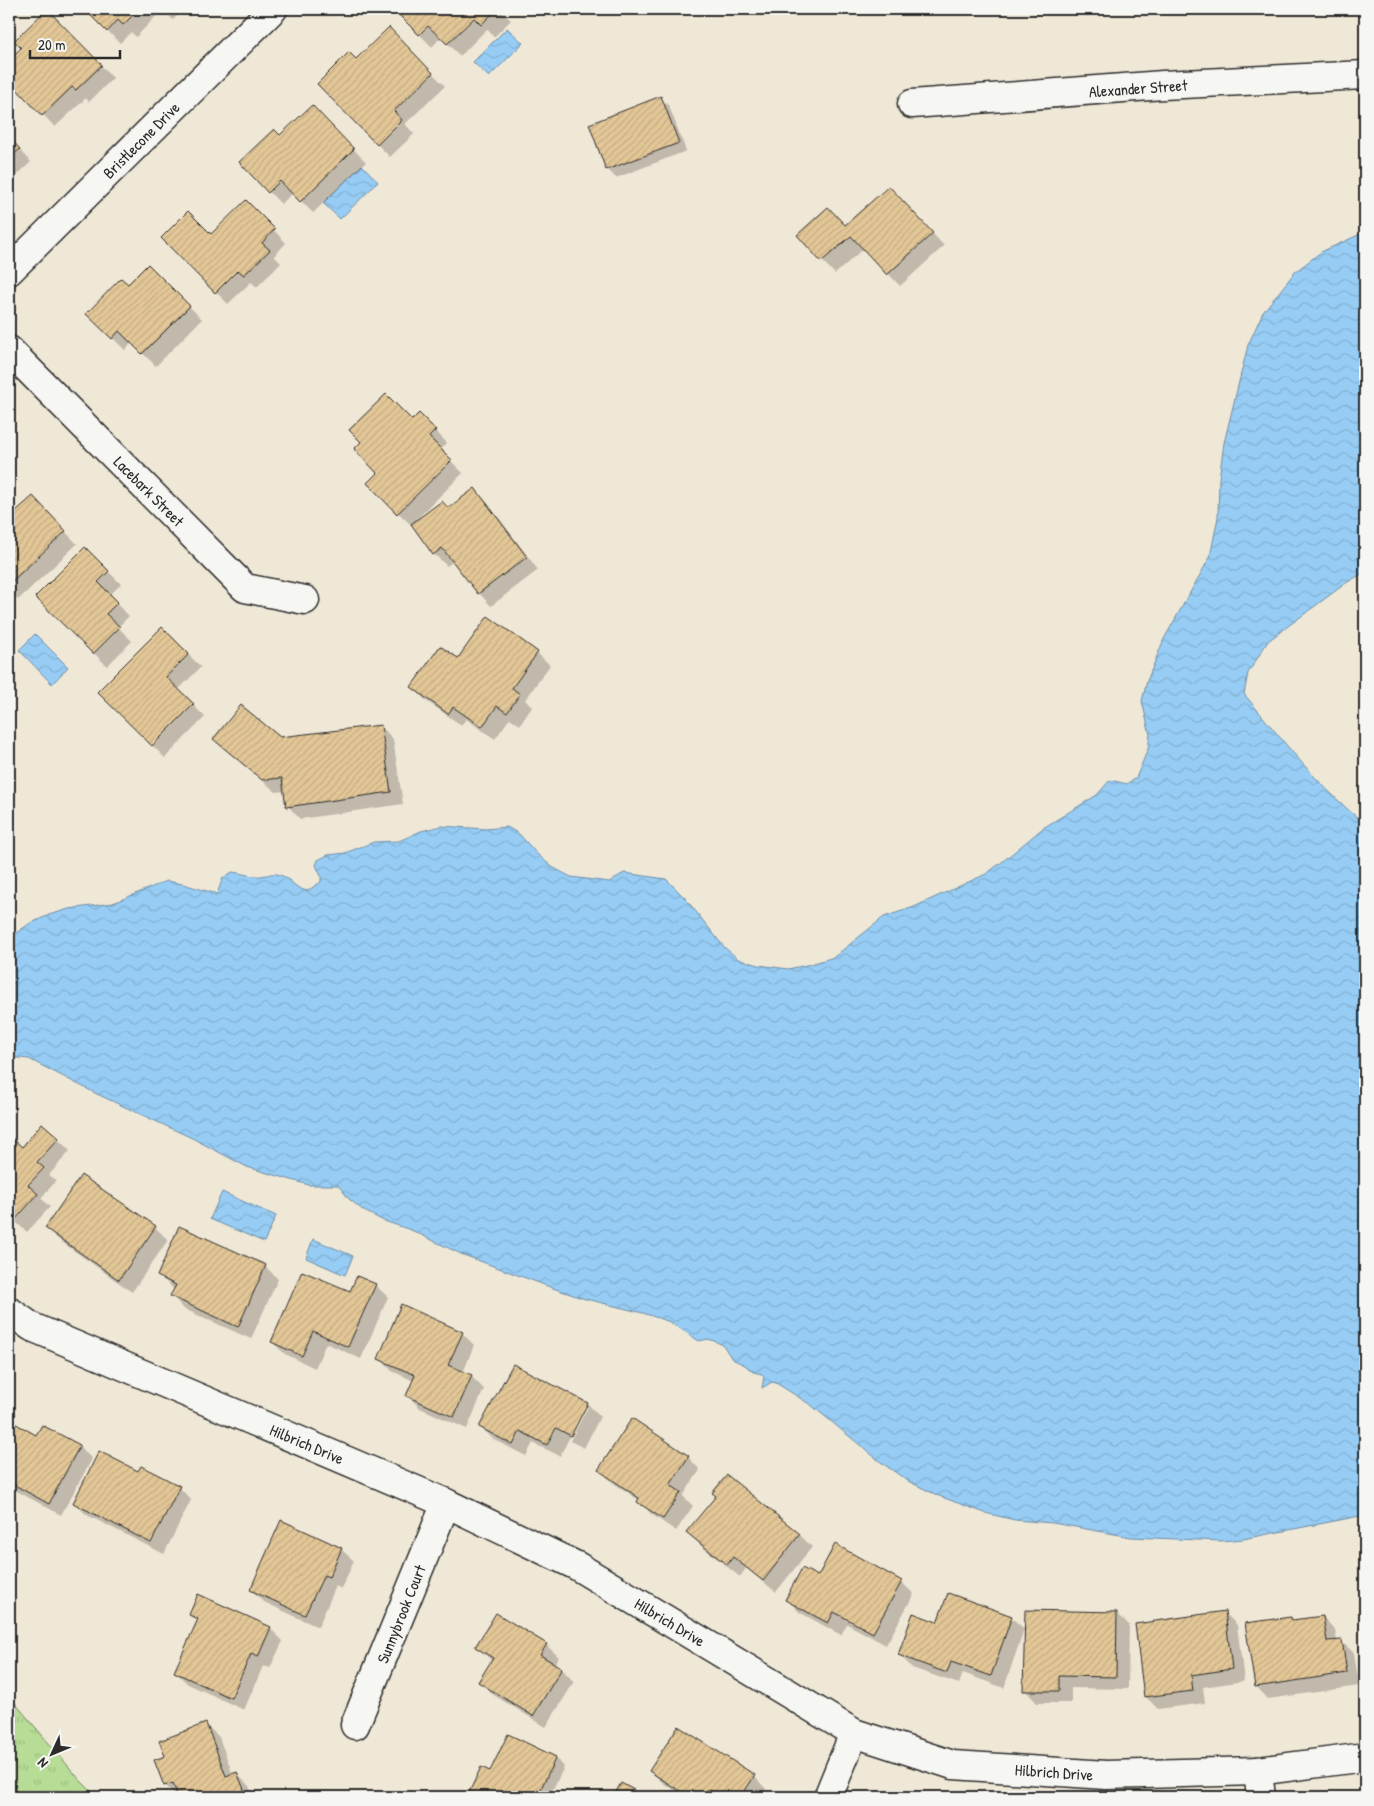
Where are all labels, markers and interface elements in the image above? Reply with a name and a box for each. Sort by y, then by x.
scale bar [30,28,120,60]
text: 20 m [38,34,65,55]
street label: Alexander Street [1088,74,1189,102]
street label: Bristlecone Drive [98,96,185,183]
street label: Lacebark Street [109,451,189,531]
street label: Hilbrich Drive [267,1419,348,1470]
street label: Sunnybrook Court [371,1561,431,1666]
street label: Hilbrich Drive [631,1592,710,1652]
north arrow [28,1728,78,1778]
text: N [32,1754,52,1773]
street label: Hilbrich Drive [1014,1758,1094,1786]

